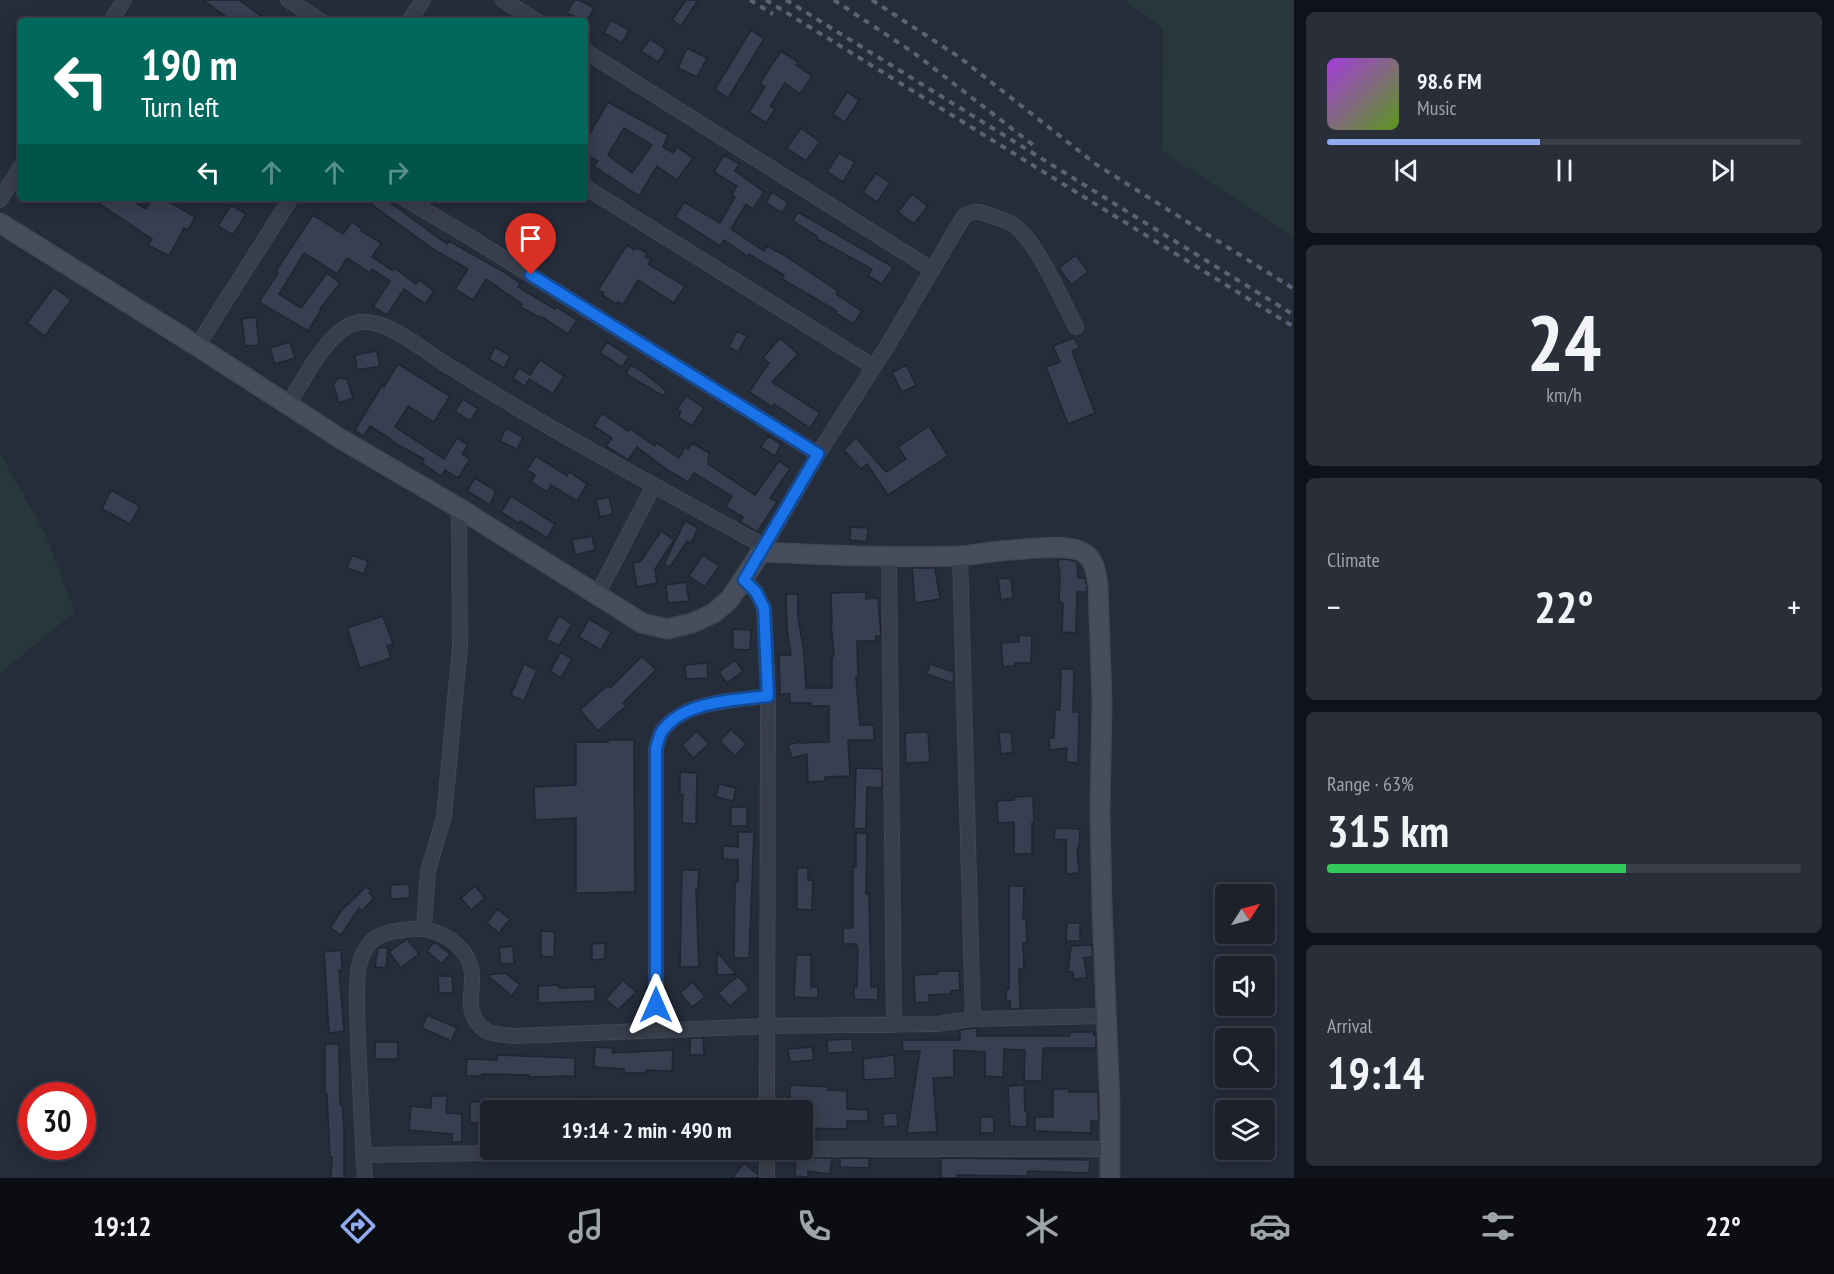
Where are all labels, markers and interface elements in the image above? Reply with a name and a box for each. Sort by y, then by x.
text: 190 m [141,37,238,92]
icon: left [42,42,120,120]
text: 98.6 FM [1417,67,1482,95]
text: Turn left [141,90,219,124]
text: Music [1417,95,1457,121]
icon: previous [1390,154,1423,187]
icon: pause [1548,154,1581,187]
icon: next [1706,154,1739,187]
icon: left [192,156,225,189]
icon: ahead [255,156,288,189]
icon: ahead [318,156,351,189]
icon: right [381,156,414,189]
pin [505,213,556,275]
icon: arrive [514,222,547,255]
text: 24 [1527,292,1601,393]
text: km/h [1546,382,1582,408]
text: Climate [1327,547,1380,573]
text: 22° [1534,577,1594,635]
text: − [1327,585,1341,628]
text: + [1787,585,1801,628]
text: Range · 63% [1327,771,1414,797]
text: 315 km [1327,801,1449,859]
north arrow [1215,884,1275,944]
map controls [1215,884,1275,1160]
button: sound [1215,956,1275,1016]
position arrow [624,973,688,1037]
text: Arrival [1327,1013,1372,1039]
button: search [1215,1028,1275,1088]
text: 19:14 [1327,1043,1424,1101]
speed limit sign: 30 [18,1082,96,1160]
button: layers [1215,1100,1275,1160]
text: 19:14 · 2 min · 490 m [561,1116,732,1144]
icon: directions [337,1205,379,1247]
icon: music [565,1205,607,1247]
icon: phone [793,1205,835,1247]
icon: climate [1021,1205,1063,1247]
icon: car [1249,1205,1291,1247]
icon: filters [1477,1205,1519,1247]
text: 19:12 [93,1209,151,1243]
text: 22° [1705,1209,1741,1243]

